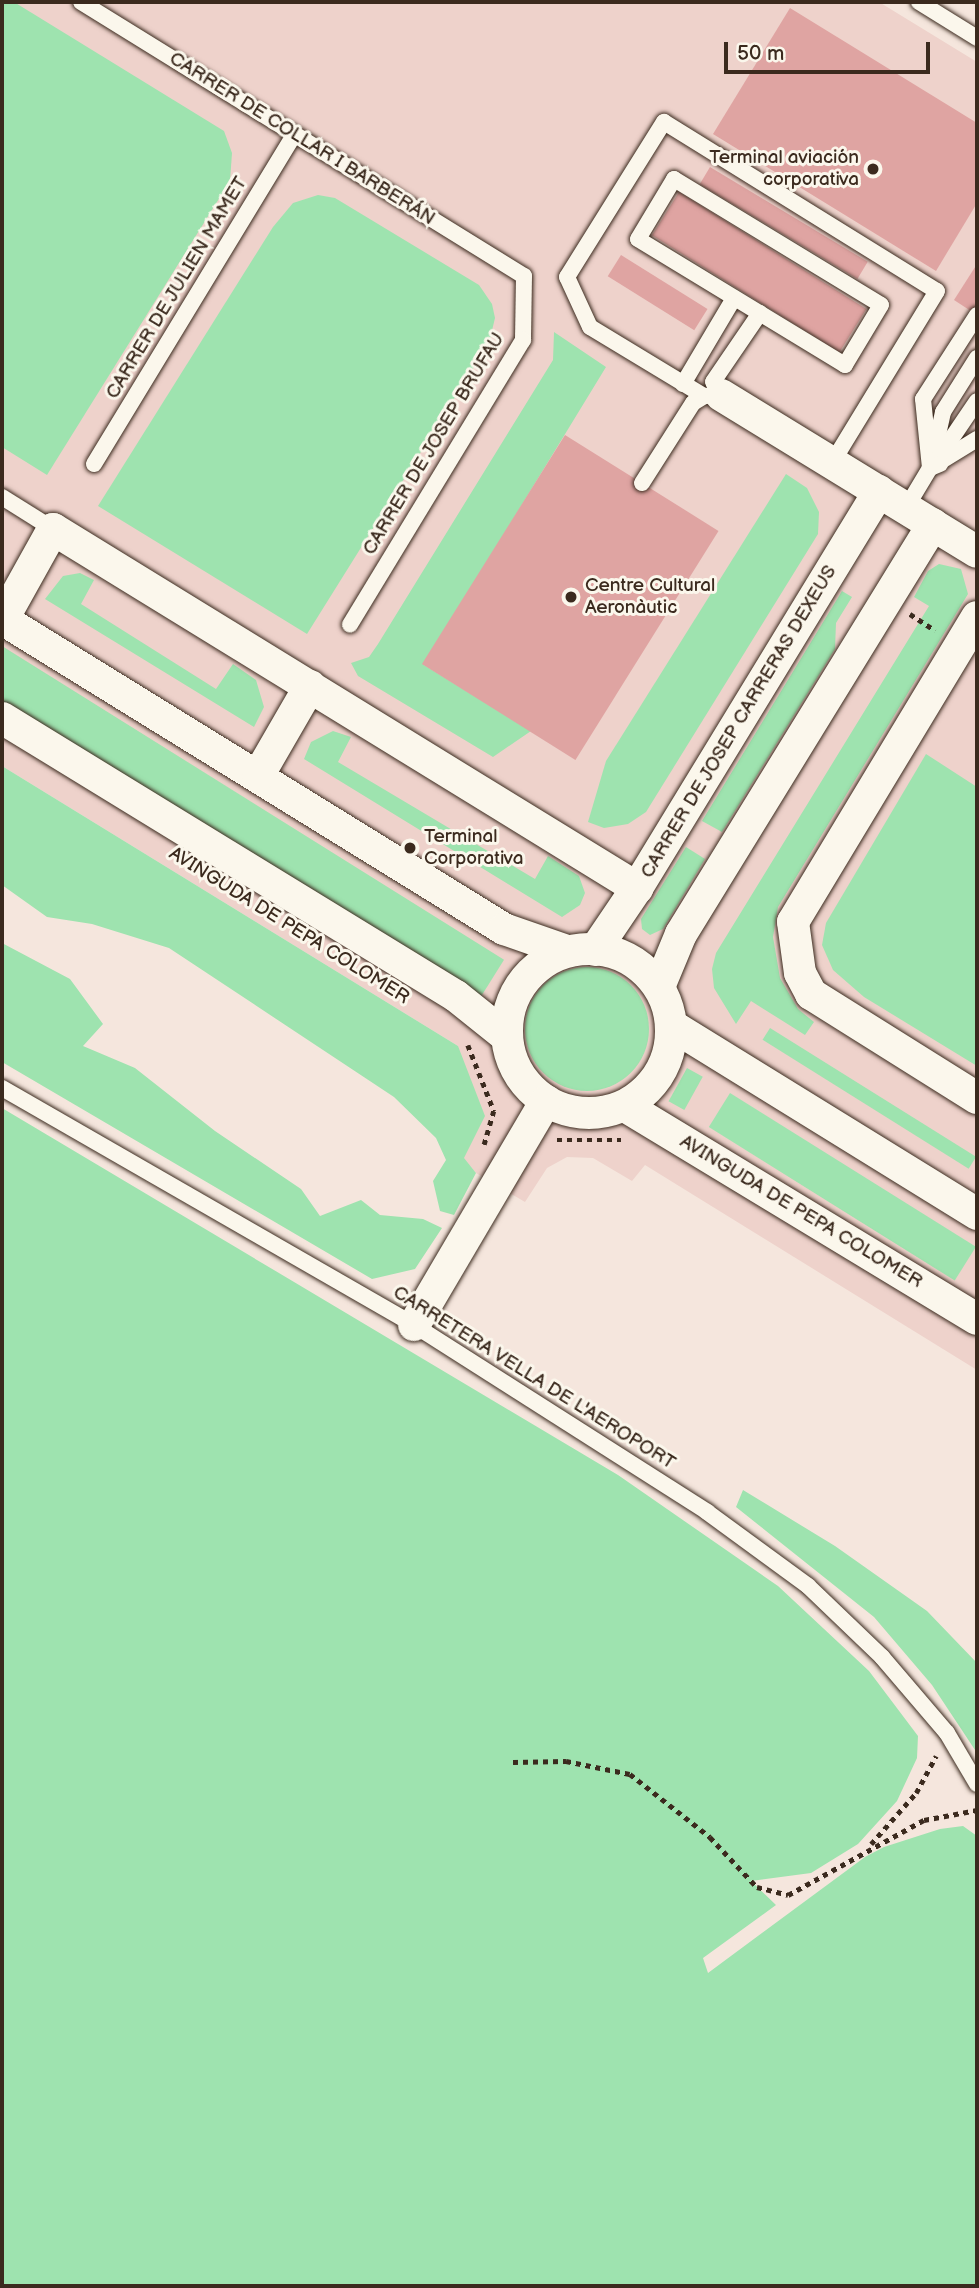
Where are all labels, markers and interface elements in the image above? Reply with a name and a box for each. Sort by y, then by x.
scale bar [727,28,934,72]
text: 50 m [737,41,784,66]
street label: CARRER DE COLLAR I BARBERÁN [165,47,439,231]
place label: Terminal aviación corporativa [709,147,859,191]
marker: Terminal aviación corporativa [865,161,881,177]
street label: CARRER DE JULIEN MAMET [101,172,253,404]
street label: CARRER DE JOSEP BRUFAU [358,328,510,560]
street label: CARRER DE JOSEP CARRERAS DEXEUS [636,561,842,883]
place label: Centre Cultural Aeronàutic [585,575,715,619]
marker: Centre Cultural Aeronàutic [563,589,579,605]
place label: Terminal Corporativa [424,826,523,870]
marker: Terminal Corporativa [402,840,418,856]
street label: AVINGUDA DE PEPA COLOMER [165,842,413,1010]
street label: AVINGUDA DE PEPA COLOMER [676,1130,926,1294]
street label: CARRETERA VELLA DE L'AEROPORT [388,1281,680,1475]

